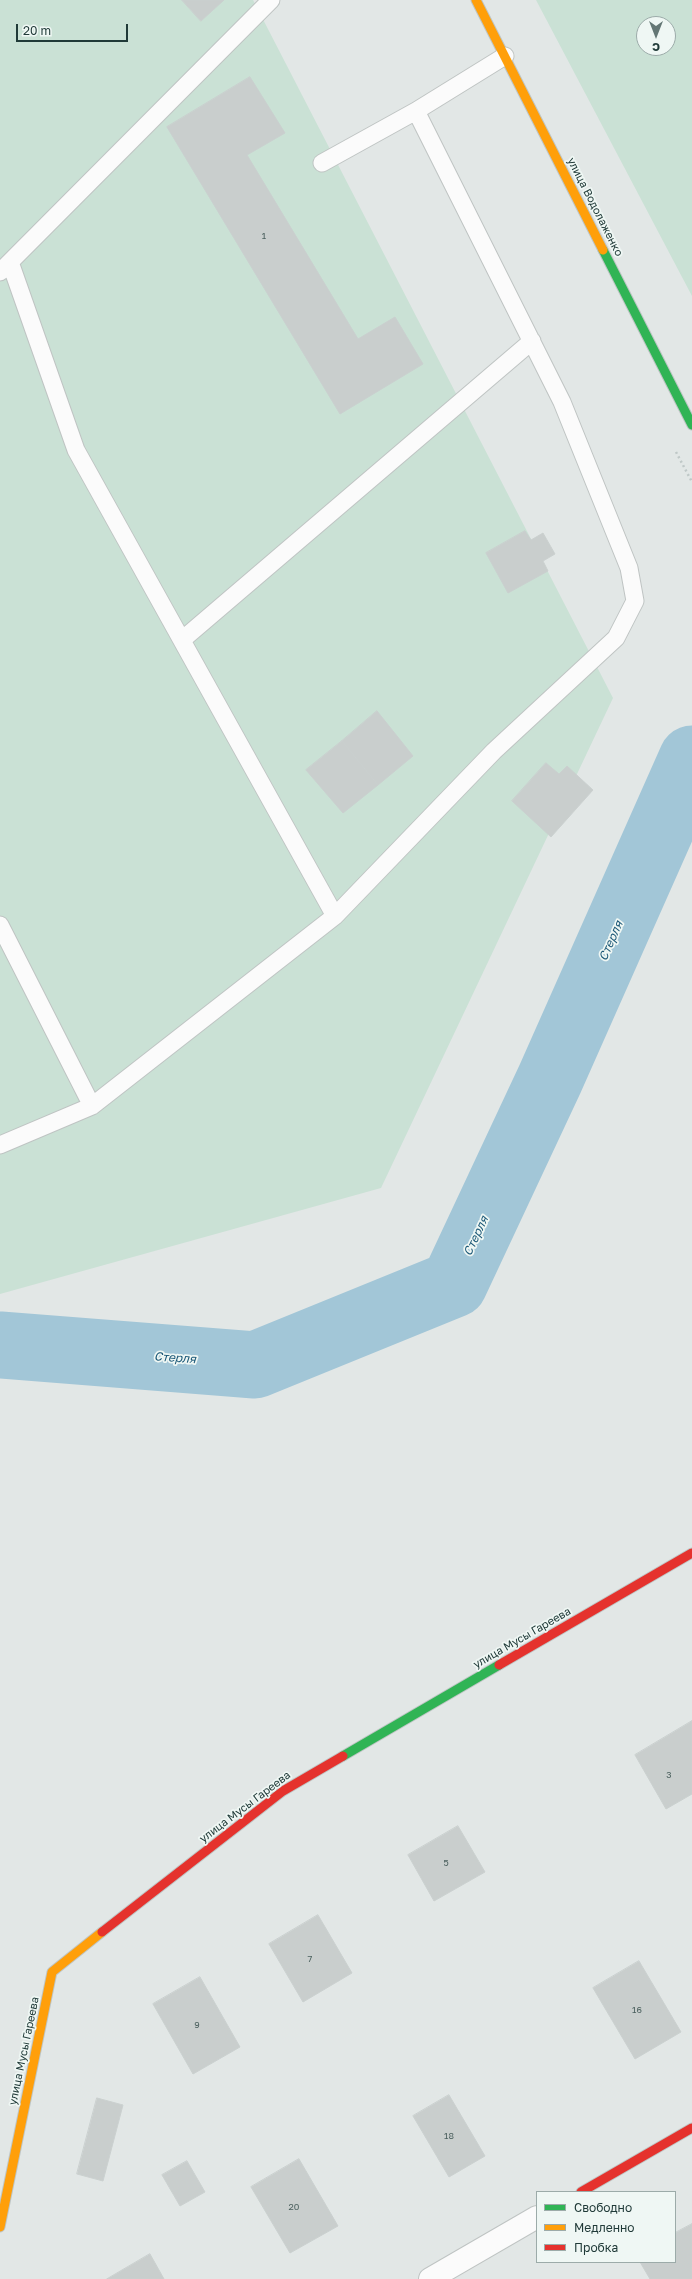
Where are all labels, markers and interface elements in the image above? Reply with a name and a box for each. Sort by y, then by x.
scale bar [18,16,130,42]
north arrow [636,16,676,56]
text: 20 m [23,23,51,38]
text: С [652,41,660,54]
street label: улица Водолаженко [564,155,626,259]
house number: 1 [262,231,266,241]
water label: Стерля [596,919,626,963]
water label: Стерля [461,1214,491,1258]
water label: Стерля [154,1349,196,1367]
street label: улица Мусы Гареева [471,1605,573,1671]
street label: улица Мусы Гареева [197,1769,293,1845]
house number: 3 [666,1770,672,1780]
house number: 5 [443,1858,449,1868]
house number: 7 [308,1954,312,1964]
street label: улица Мусы Гареева [6,1996,42,2106]
house number: 16 [632,2005,642,2015]
house number: 9 [194,2020,200,2030]
house number: 18 [444,2131,454,2141]
legend [536,2191,676,2263]
text: Свободно [574,2200,632,2215]
house number: 20 [289,2202,299,2212]
text: Медленно [574,2220,634,2235]
text: Пробка [574,2240,618,2255]

